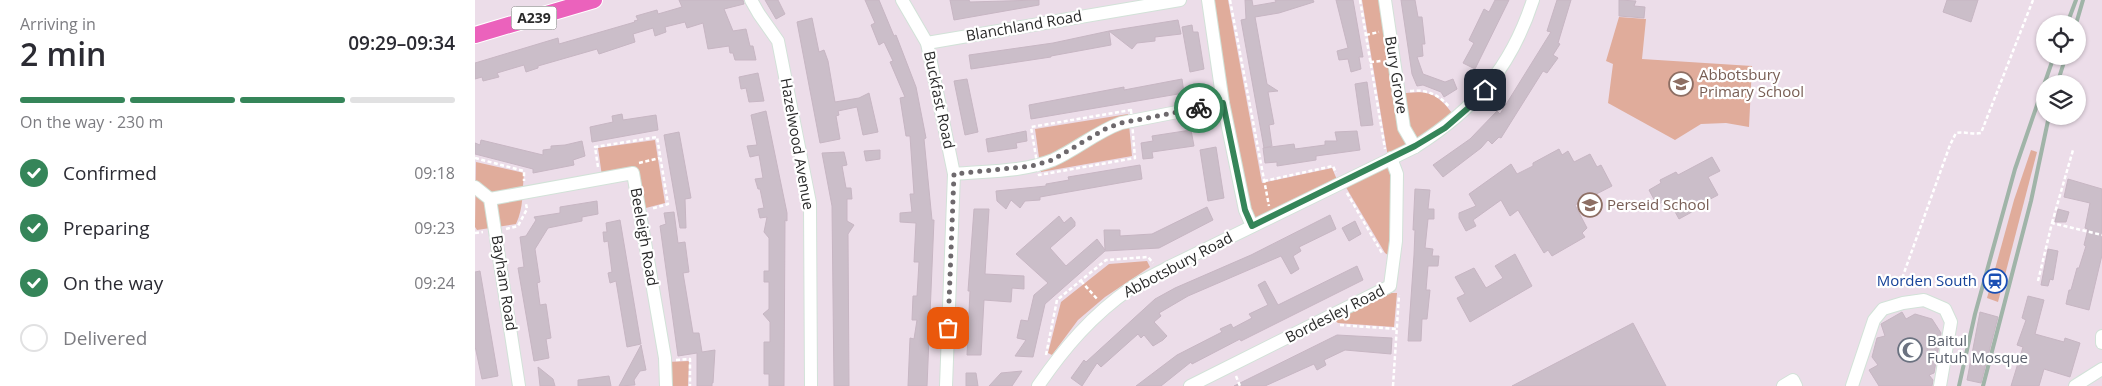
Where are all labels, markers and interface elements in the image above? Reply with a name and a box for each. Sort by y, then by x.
street label: Blanchland Road [964,5,1083,45]
road number: A239 [511,7,557,30]
text: Arriving in [20,13,96,35]
map controls [2036,15,2086,125]
button: locate [2036,15,2086,65]
text: 09:29–09:34 [348,30,455,56]
text: 2 min [20,32,106,75]
street label: Bury Grove [1381,35,1413,115]
street label: Buckfast Road [920,49,960,151]
place label: Abbotsbury Primary School [1699,64,1804,101]
pin [1464,69,1506,111]
school or university icon: Abbotsbury Primary School [1668,71,1694,97]
button: layers [2036,75,2086,125]
street label: Hazelwood Avenue [777,76,819,211]
icon: home [1471,76,1499,104]
courier [1174,83,1224,133]
icon: bike [1185,94,1213,122]
text: On the way · 230 m [20,111,163,133]
icon: check [20,159,48,187]
text: Confirmed [63,160,157,186]
text: 09:18 [414,162,455,184]
street label: Beeleigh Road [626,186,663,288]
school or university icon: Perseid School [1577,192,1603,218]
place label: Perseid School [1607,194,1709,214]
icon: check [20,214,48,242]
text: Preparing [63,215,150,241]
text: 09:23 [414,217,455,239]
street label: Abbotsbury Road [1119,227,1236,301]
street label: Bayham Road [488,234,522,332]
station icon: Morden South [1982,268,2008,294]
icon: check [20,269,48,297]
text: On the way [63,270,163,296]
place label: Morden South [1877,270,1977,290]
text: 09:24 [414,272,455,294]
street label: Bordesley Road [1281,279,1388,347]
pin [927,307,969,349]
icon: bag [934,314,962,342]
text: Delivered [63,325,147,351]
place label: Baitul Futuh Mosque [1927,330,2028,367]
mosque icon: Baitul Futuh Mosque [1897,337,1923,363]

